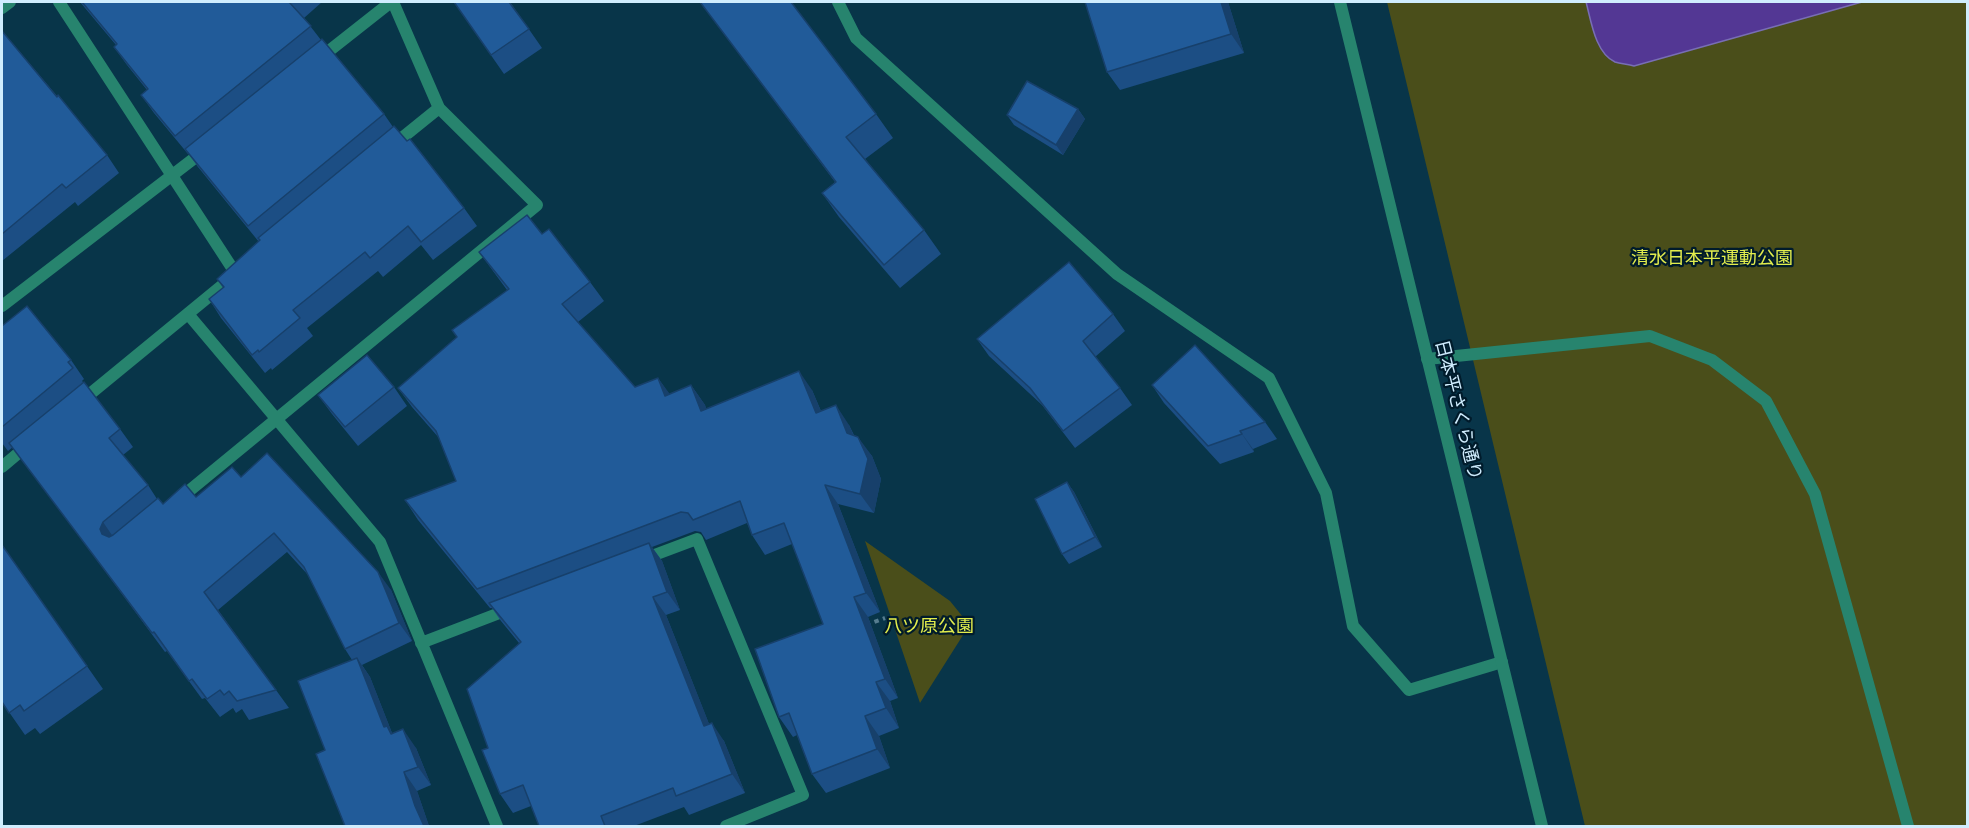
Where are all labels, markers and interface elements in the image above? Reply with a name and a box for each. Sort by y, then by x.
park label: 清水日本平運動公園 [1631,248,1793,270]
street label: 日本平さくら通り [1430,338,1486,482]
park label: 八ツ原公園 [884,616,974,638]

